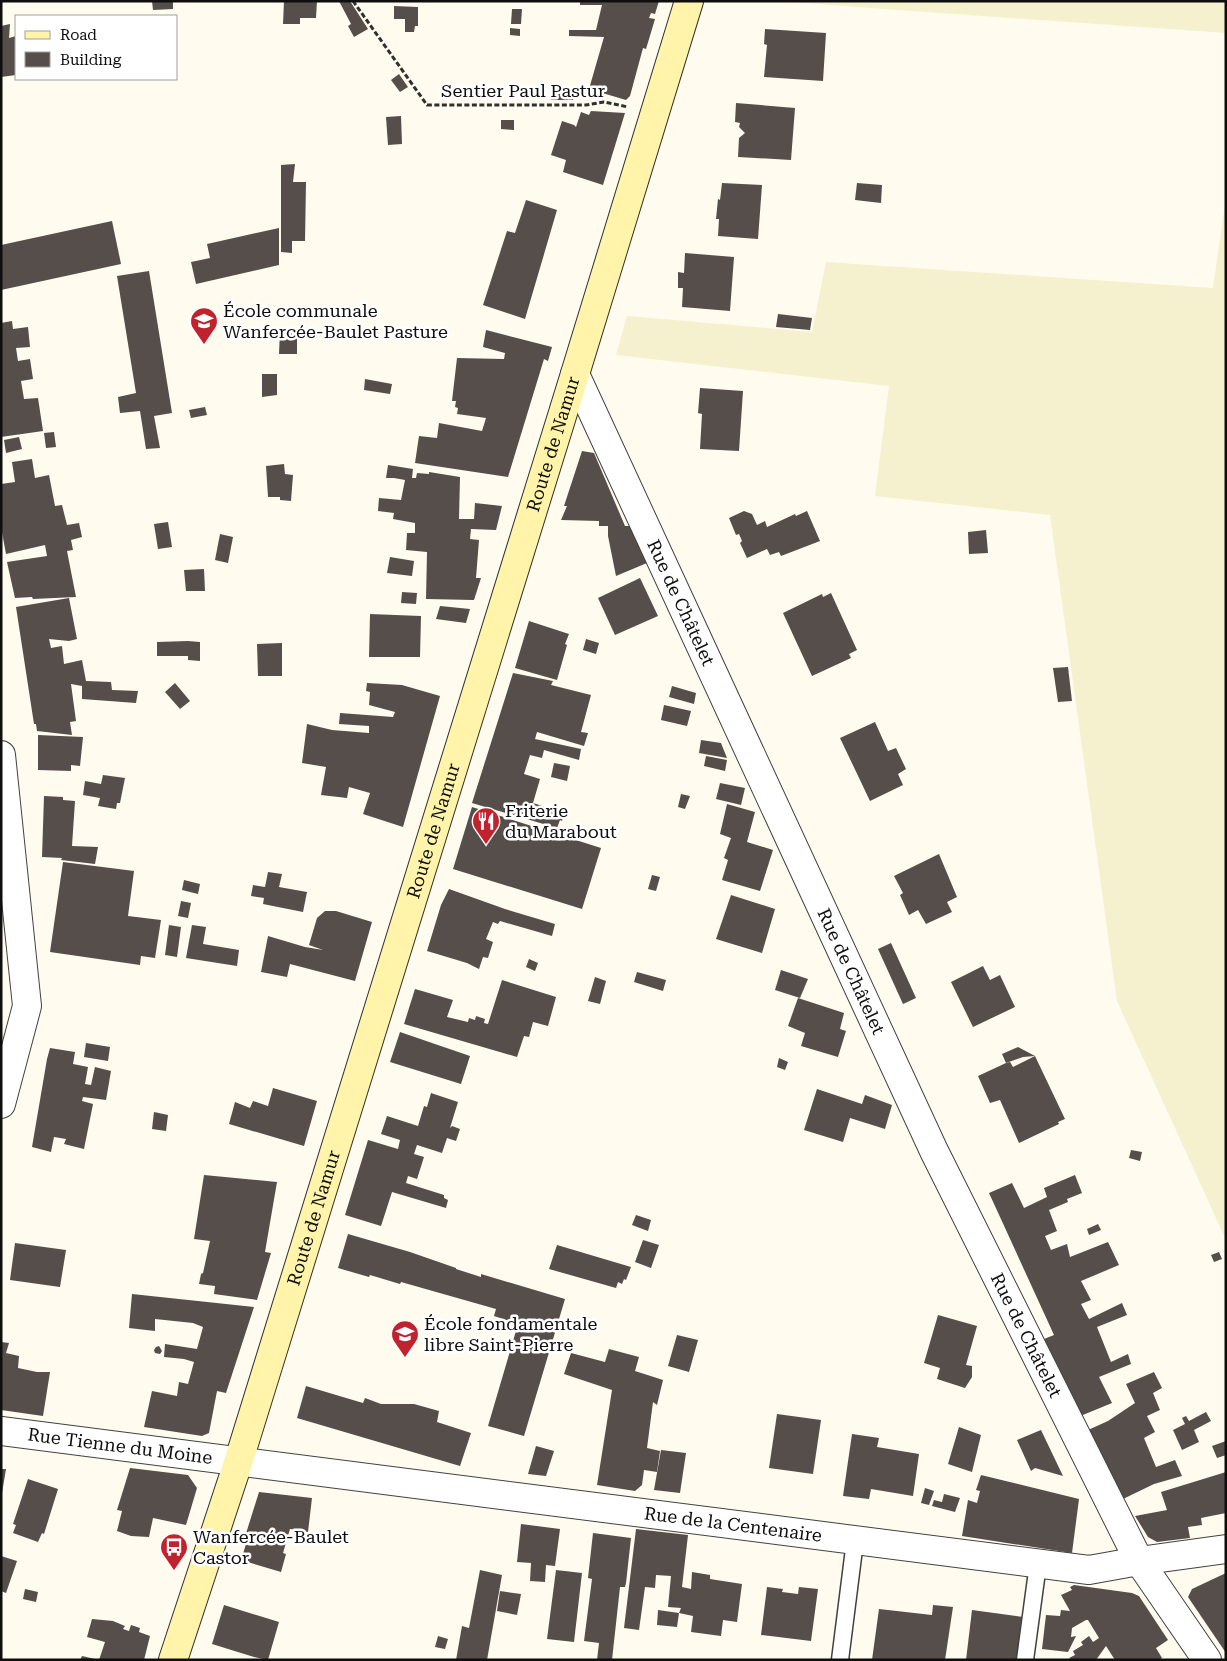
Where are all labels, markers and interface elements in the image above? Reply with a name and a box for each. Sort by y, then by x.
legend [15,15,178,80]
text: Road [60,26,97,44]
text: Building [60,51,122,69]
street label: Sentier Paul Pastur [441,80,605,101]
place label: École communale Wanfercée-Baulet Pasture [223,300,448,342]
school or university icon: École communale Wanfercée-Baulet Pasture [189,306,219,345]
street label: Route de Namur [522,374,584,514]
street label: Rue de Châtelet [643,536,719,669]
street label: Route de Namur [402,761,464,901]
place label: Friterie du Marabout [505,800,617,842]
restaurant icon: Friterie du Marabout [471,806,501,845]
street label: Rue de Châtelet [813,905,890,1038]
street label: Route de Namur [283,1148,344,1288]
street label: Rue de Châtelet [987,1269,1067,1401]
place label: École fondamentale libre Saint-Pierre [424,1313,597,1355]
school or university icon: École fondamentale libre Saint-Pierre [390,1319,420,1358]
street label: Rue Tienne du Moine [27,1424,214,1468]
street label: Rue de la Centenaire [643,1502,823,1546]
place label: Wanfercée-Baulet Castor [193,1526,349,1568]
bus stop icon: Wanfercée-Baulet Castor [159,1532,189,1571]

